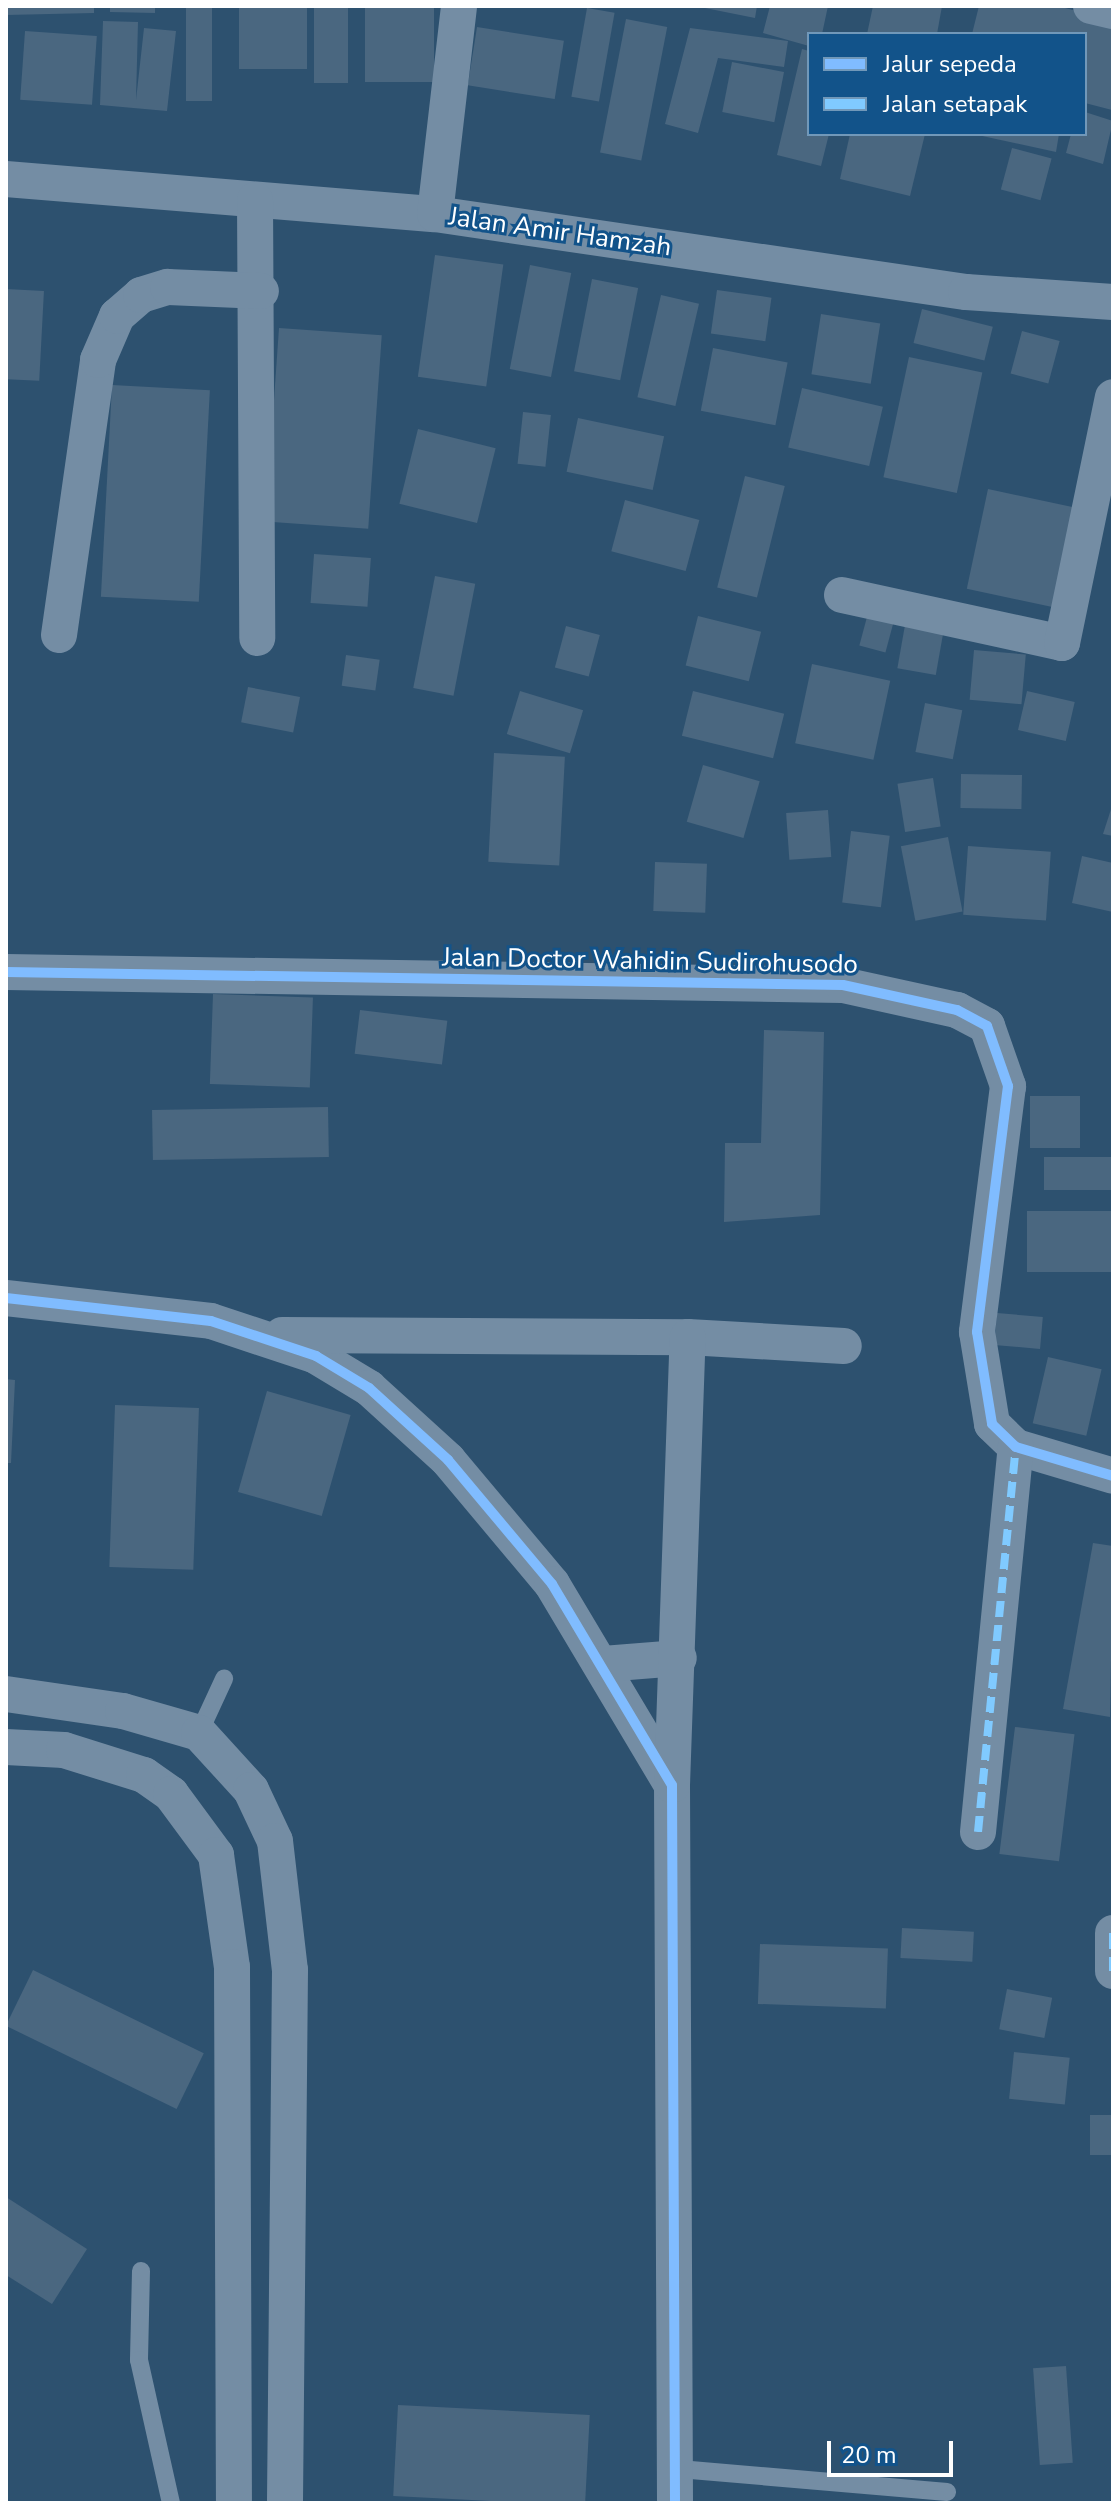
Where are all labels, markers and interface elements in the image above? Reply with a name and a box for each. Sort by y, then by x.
legend [807,32,1087,136]
text: Jalur sepeda [883,48,1017,80]
text: Jalan setapak [883,88,1027,120]
street label: Jalan Amir Hamzah [447,201,673,263]
street label: Jalan Doctor Wahidin Sudirohusodo [442,942,858,980]
scale bar [831,2425,957,2475]
text: 20 m [841,2439,897,2471]

